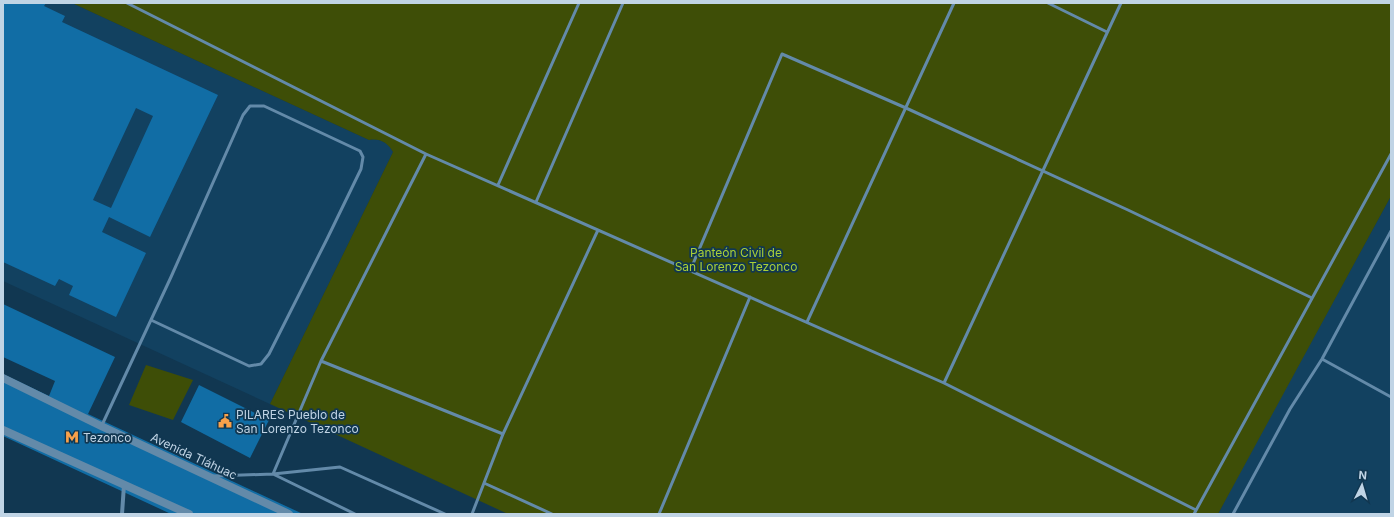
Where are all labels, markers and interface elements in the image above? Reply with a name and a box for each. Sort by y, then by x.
park label: Panteón Civil de San Lorenzo Tezonco [675,245,797,274]
place label: PILARES Pueblo de San Lorenzo Tezonco [236,407,359,436]
public building icon: PILARES Pueblo de San Lorenzo Tezonco [217,413,233,429]
metro station icon: Tezonco [64,429,80,445]
street label: Avenida Tláhuac [148,429,240,483]
place label: Tezonco [83,430,131,445]
north arrow [1342,465,1382,505]
text: N [1358,468,1368,482]

